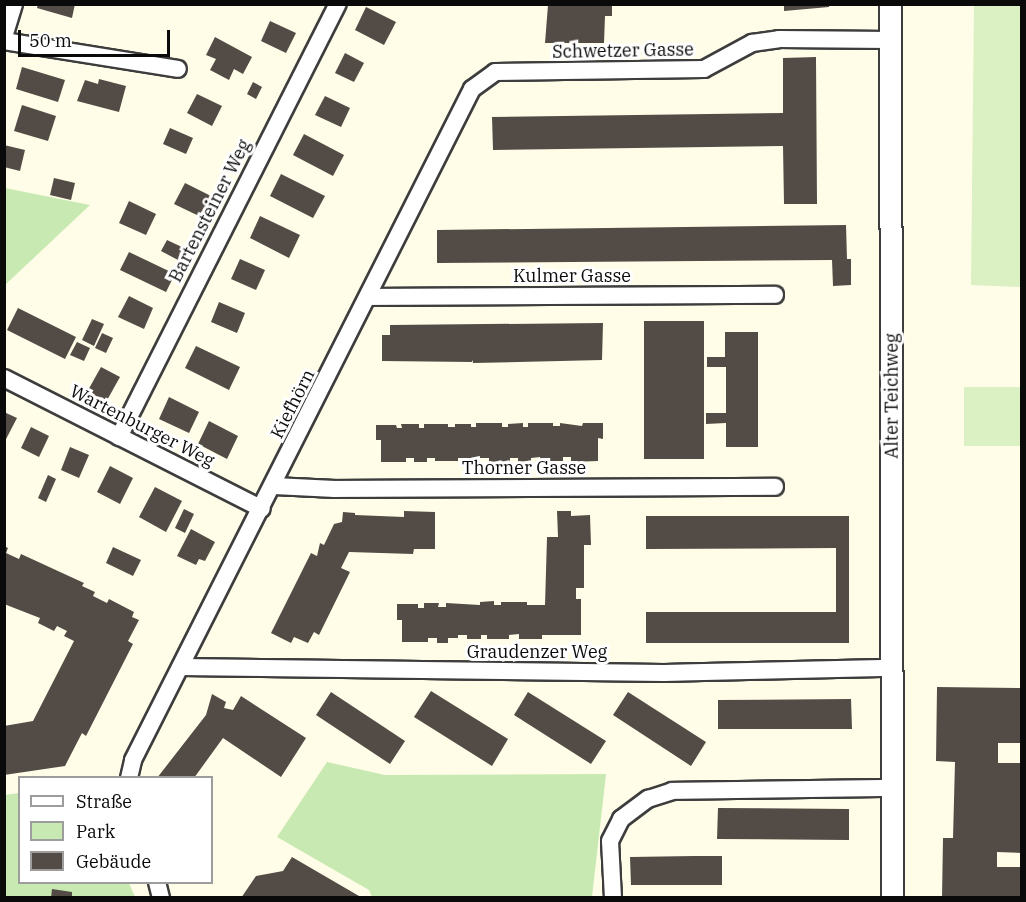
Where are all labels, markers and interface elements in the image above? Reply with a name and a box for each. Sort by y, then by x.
scale bar [21,18,172,56]
text: 50 m [29,29,72,52]
street label: Schwetzer Gasse [552,39,694,63]
street label: Bartensteiner Weg [165,136,255,286]
street label: Kulmer Gasse [513,265,631,287]
street label: Alter Teichweg [881,333,903,459]
street label: Kiefhörn [266,366,320,442]
street label: Wartenburger Weg [66,380,218,472]
street label: Thorner Gasse [462,457,586,479]
street label: Graudenzer Weg [467,641,607,663]
legend [18,776,213,884]
text: Straße [76,790,132,813]
text: Park [76,820,115,843]
text: Gebäude [76,850,151,873]

